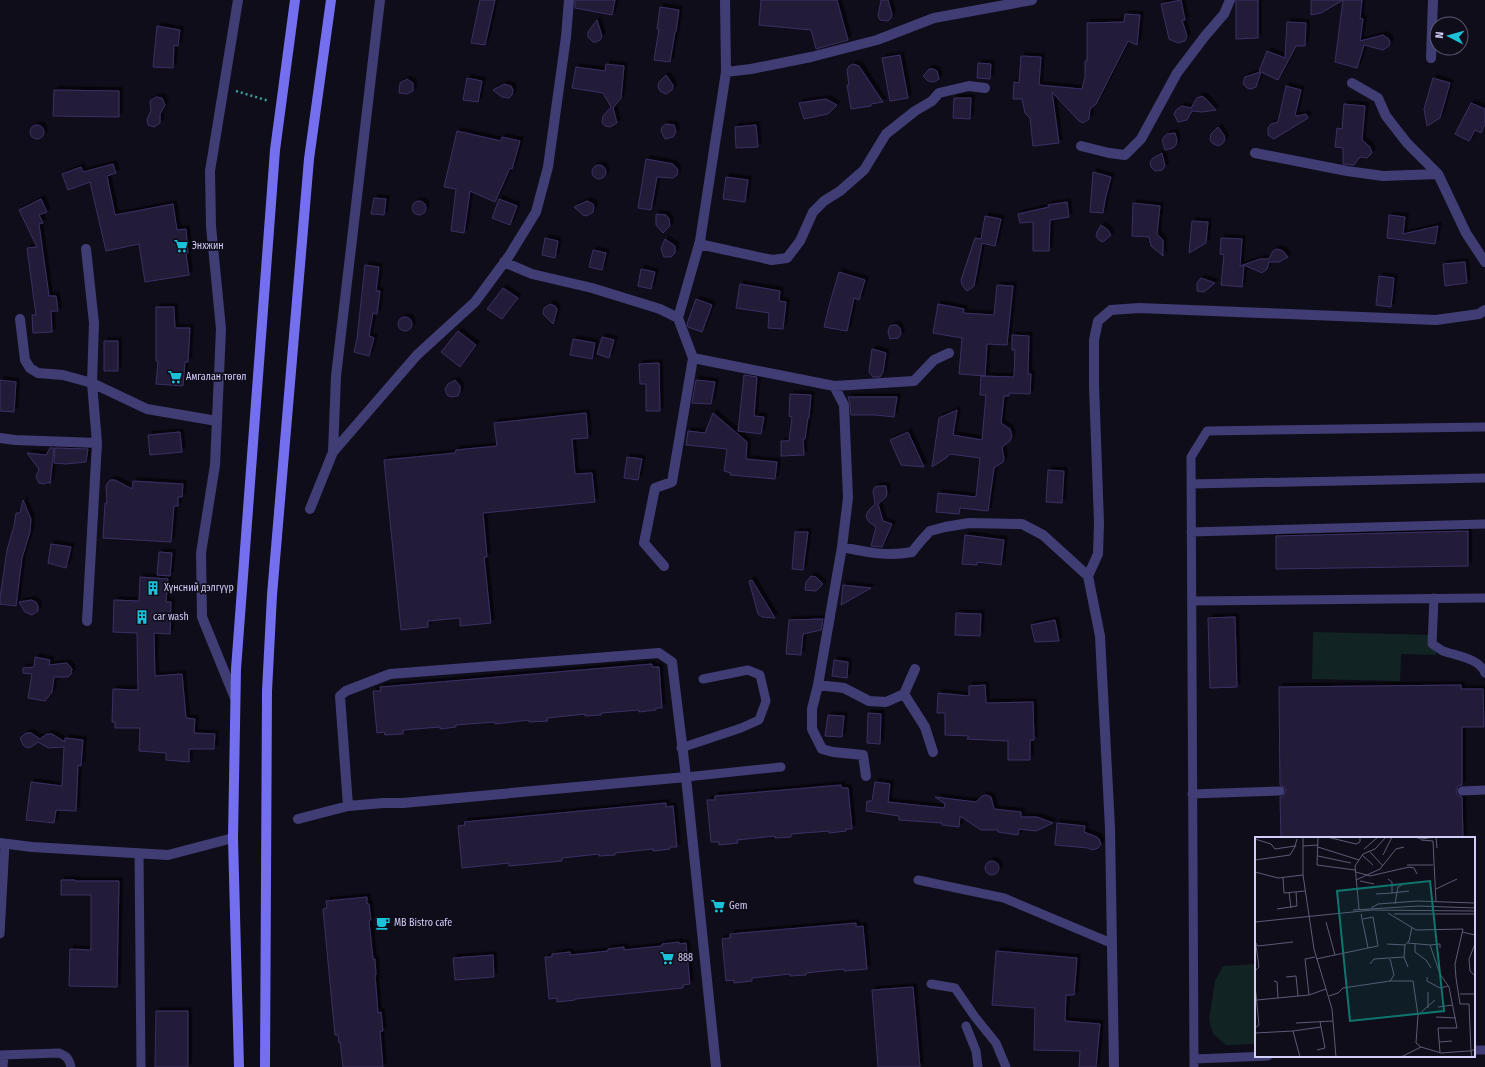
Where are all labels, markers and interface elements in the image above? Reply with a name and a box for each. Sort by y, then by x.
north arrow [1429,16,1469,56]
text: N [1433,31,1446,39]
supermarket icon: Энхжин [173,238,189,254]
place label: Энхжин [192,240,224,252]
supermarket icon: Амгалан төгөл [167,369,183,385]
place label: Амгалан төгөл [186,371,246,383]
building icon: Хүнсний дэлгүүр [145,580,161,596]
place label: Хүнсний дэлгүүр [164,582,234,594]
building icon: car wash [134,609,150,625]
place label: car wash [153,611,189,623]
inset map [1255,837,1475,1057]
supermarket icon: Gem [710,898,726,914]
place label: Gem [729,900,747,912]
cafe icon: MB Bistro cafe [375,915,391,931]
place label: MB Bistro cafe [394,917,452,929]
supermarket icon: 888 [659,950,675,966]
place label: 888 [678,952,693,964]

